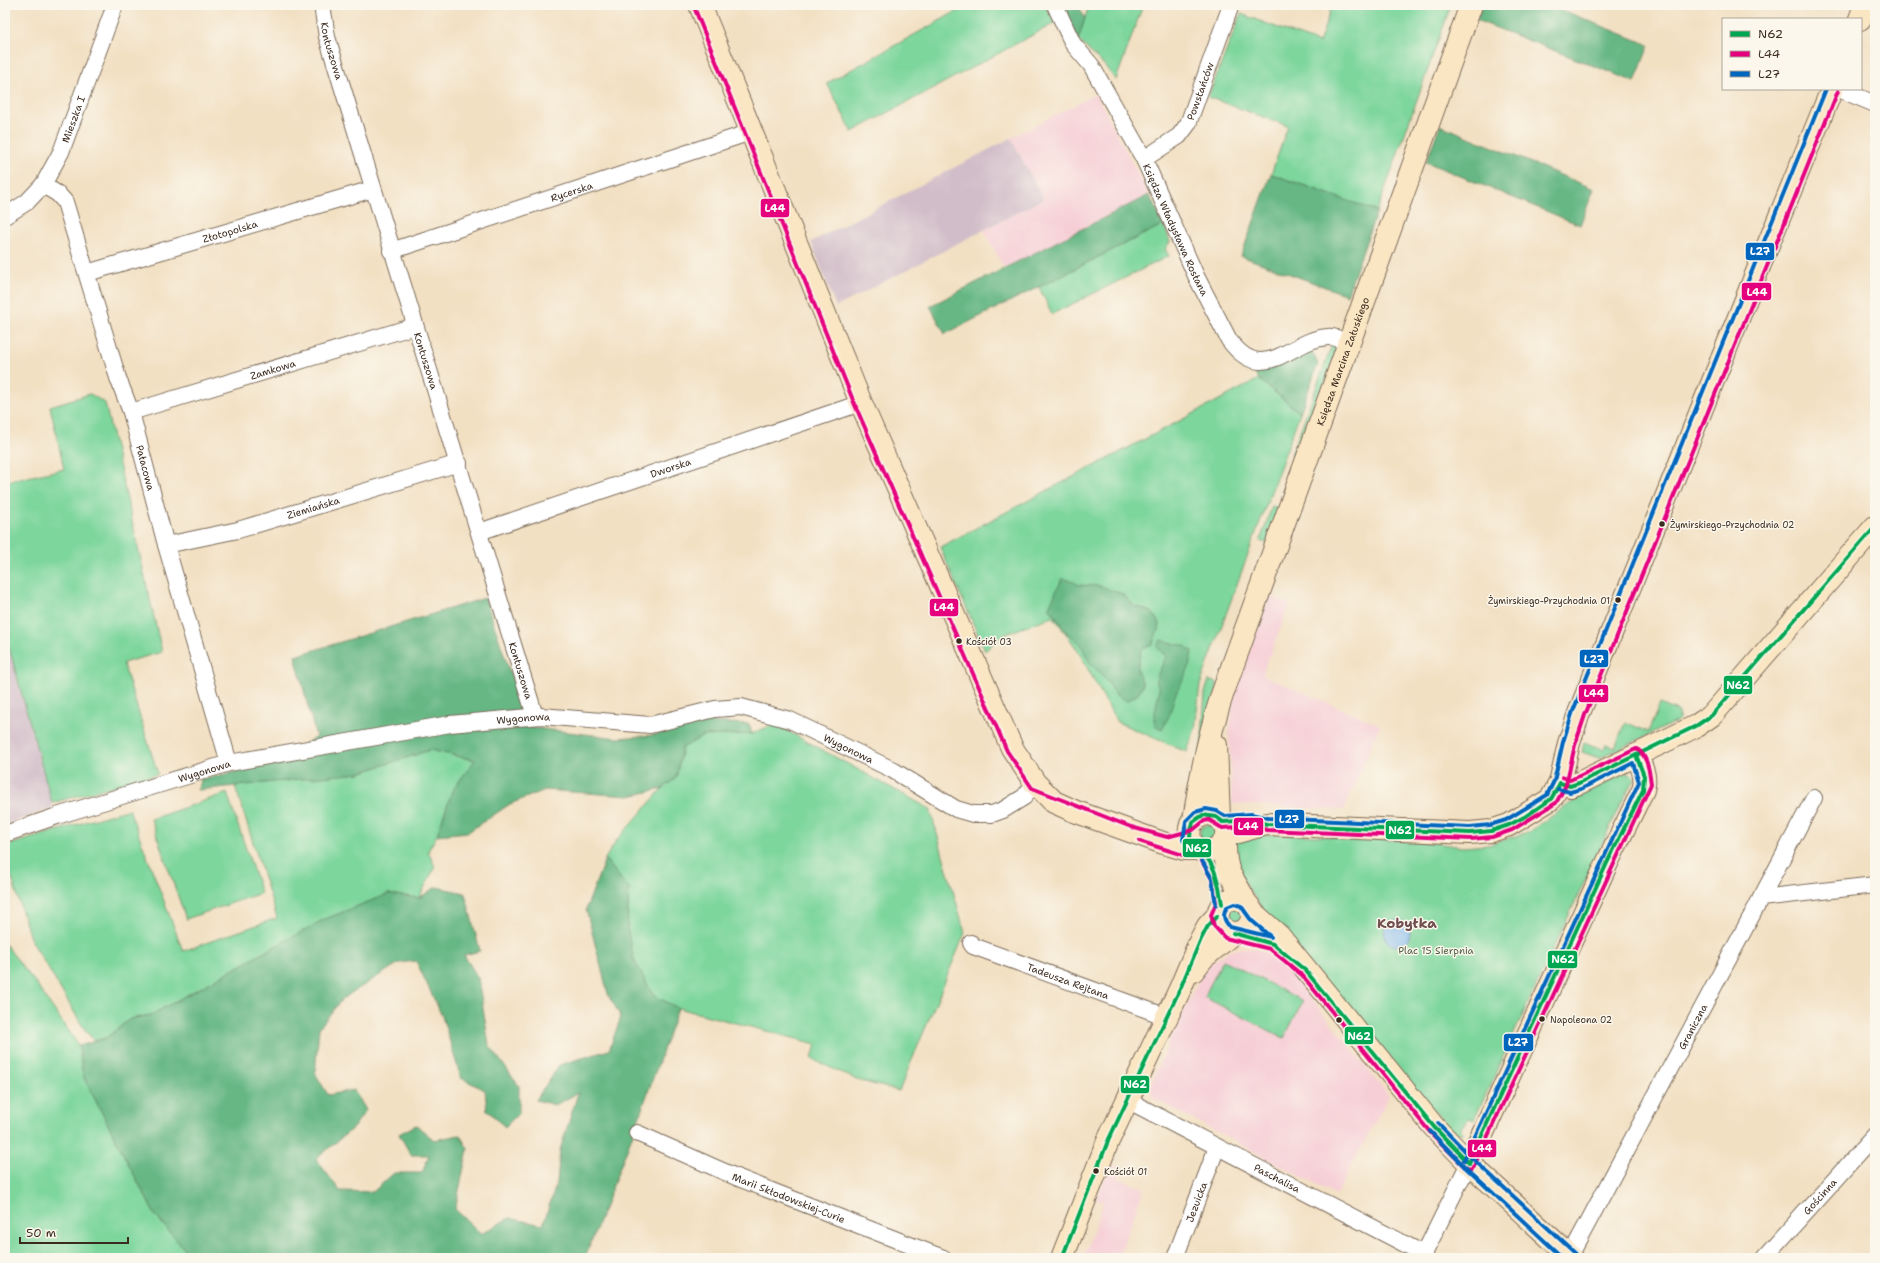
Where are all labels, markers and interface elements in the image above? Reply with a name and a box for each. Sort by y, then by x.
legend [1722,18,1862,90]
street label: Kontuszowa [318,21,346,82]
text: N62 [1758,26,1783,42]
text: L44 [1758,46,1780,62]
street label: Powstańców [1184,60,1217,122]
text: L27 [1758,66,1780,82]
street label: Mieszka I [59,94,88,145]
street label: Księdza Władysława Rosłana [1140,162,1211,299]
street label: Rycerska [549,179,595,205]
line badge: L44 [760,198,790,218]
text: L44 [765,201,786,216]
street label: Złotopolska [201,217,260,246]
line badge: L27 [1745,242,1775,261]
text: L27 [1750,244,1771,259]
line badge: L44 [1741,282,1772,301]
text: L44 [1747,285,1768,300]
street label: Księdza Marcina Załuskiego [1314,295,1372,428]
street label: Kontuszowa [411,331,441,392]
street label: Zamkowa [249,356,298,383]
street label: Pałacowa [133,444,158,493]
street label: Dworska [649,455,693,481]
street label: Ziemiańska [285,493,342,522]
place label: Żymirskiego-Przychodnia 02 [1670,518,1794,531]
marker: Żymirskiego-Przychodnia 02 [1657,519,1667,529]
place label: Żymirskiego-Przychodnia 01 [1488,594,1610,607]
marker: Żymirskiego-Przychodnia 01 [1613,595,1623,605]
line badge: L44 [929,598,959,617]
text: L44 [934,600,955,615]
marker: Kościół 03 [954,636,964,646]
place label: Kościół 03 [966,636,1012,648]
street label: Kontuszowa [506,641,536,702]
line badge: L27 [1579,649,1609,668]
text: L27 [1584,652,1605,667]
line badge: N62 [1723,675,1753,695]
text: N62 [1726,678,1750,693]
line badge: L44 [1578,684,1609,703]
text: L44 [1584,686,1605,701]
street label: Wygonowa [496,710,551,727]
street label: Wygonowa [821,731,876,767]
street label: Wygonowa [177,757,233,785]
line badge: L27 [1274,809,1305,829]
text: L27 [1279,812,1300,827]
line badge: L44 [1233,817,1264,836]
text: L44 [1238,819,1259,834]
line badge: N62 [1385,820,1415,840]
text: N62 [1388,823,1412,838]
line badge: N62 [1182,838,1212,858]
text: N62 [1185,841,1209,856]
district label: Kobyłka [1377,914,1437,932]
park label: Plac 15 Sierpnia [1398,944,1475,957]
line badge: N62 [1547,950,1578,969]
text: N62 [1551,952,1575,967]
street label: Tadeusza Rejtana [1025,960,1111,1003]
street label: Graniczna [1675,1001,1711,1052]
marker: Napoleona 02 [1537,1014,1547,1024]
place label: Napoleona 02 [1550,1014,1612,1026]
unlabelled marker [1334,1015,1344,1025]
line badge: N62 [1344,1026,1374,1045]
text: N62 [1347,1029,1371,1044]
line badge: L27 [1503,1033,1534,1052]
text: L27 [1508,1035,1529,1050]
line badge: N62 [1120,1075,1150,1094]
text: N62 [1123,1077,1147,1092]
line badge: L44 [1467,1139,1497,1158]
text: L44 [1472,1141,1493,1156]
street label: Paschalisa [1252,1161,1303,1196]
marker: Kościół 01 [1091,1166,1101,1176]
place label: Kościół 01 [1104,1166,1147,1178]
street label: Marii Skłodowskiej-Curie [730,1170,847,1226]
street label: Gościnna [1800,1175,1840,1217]
street label: Jezuicka [1183,1179,1210,1224]
scale bar [20,1219,128,1245]
text: 50 m [26,1225,56,1241]

